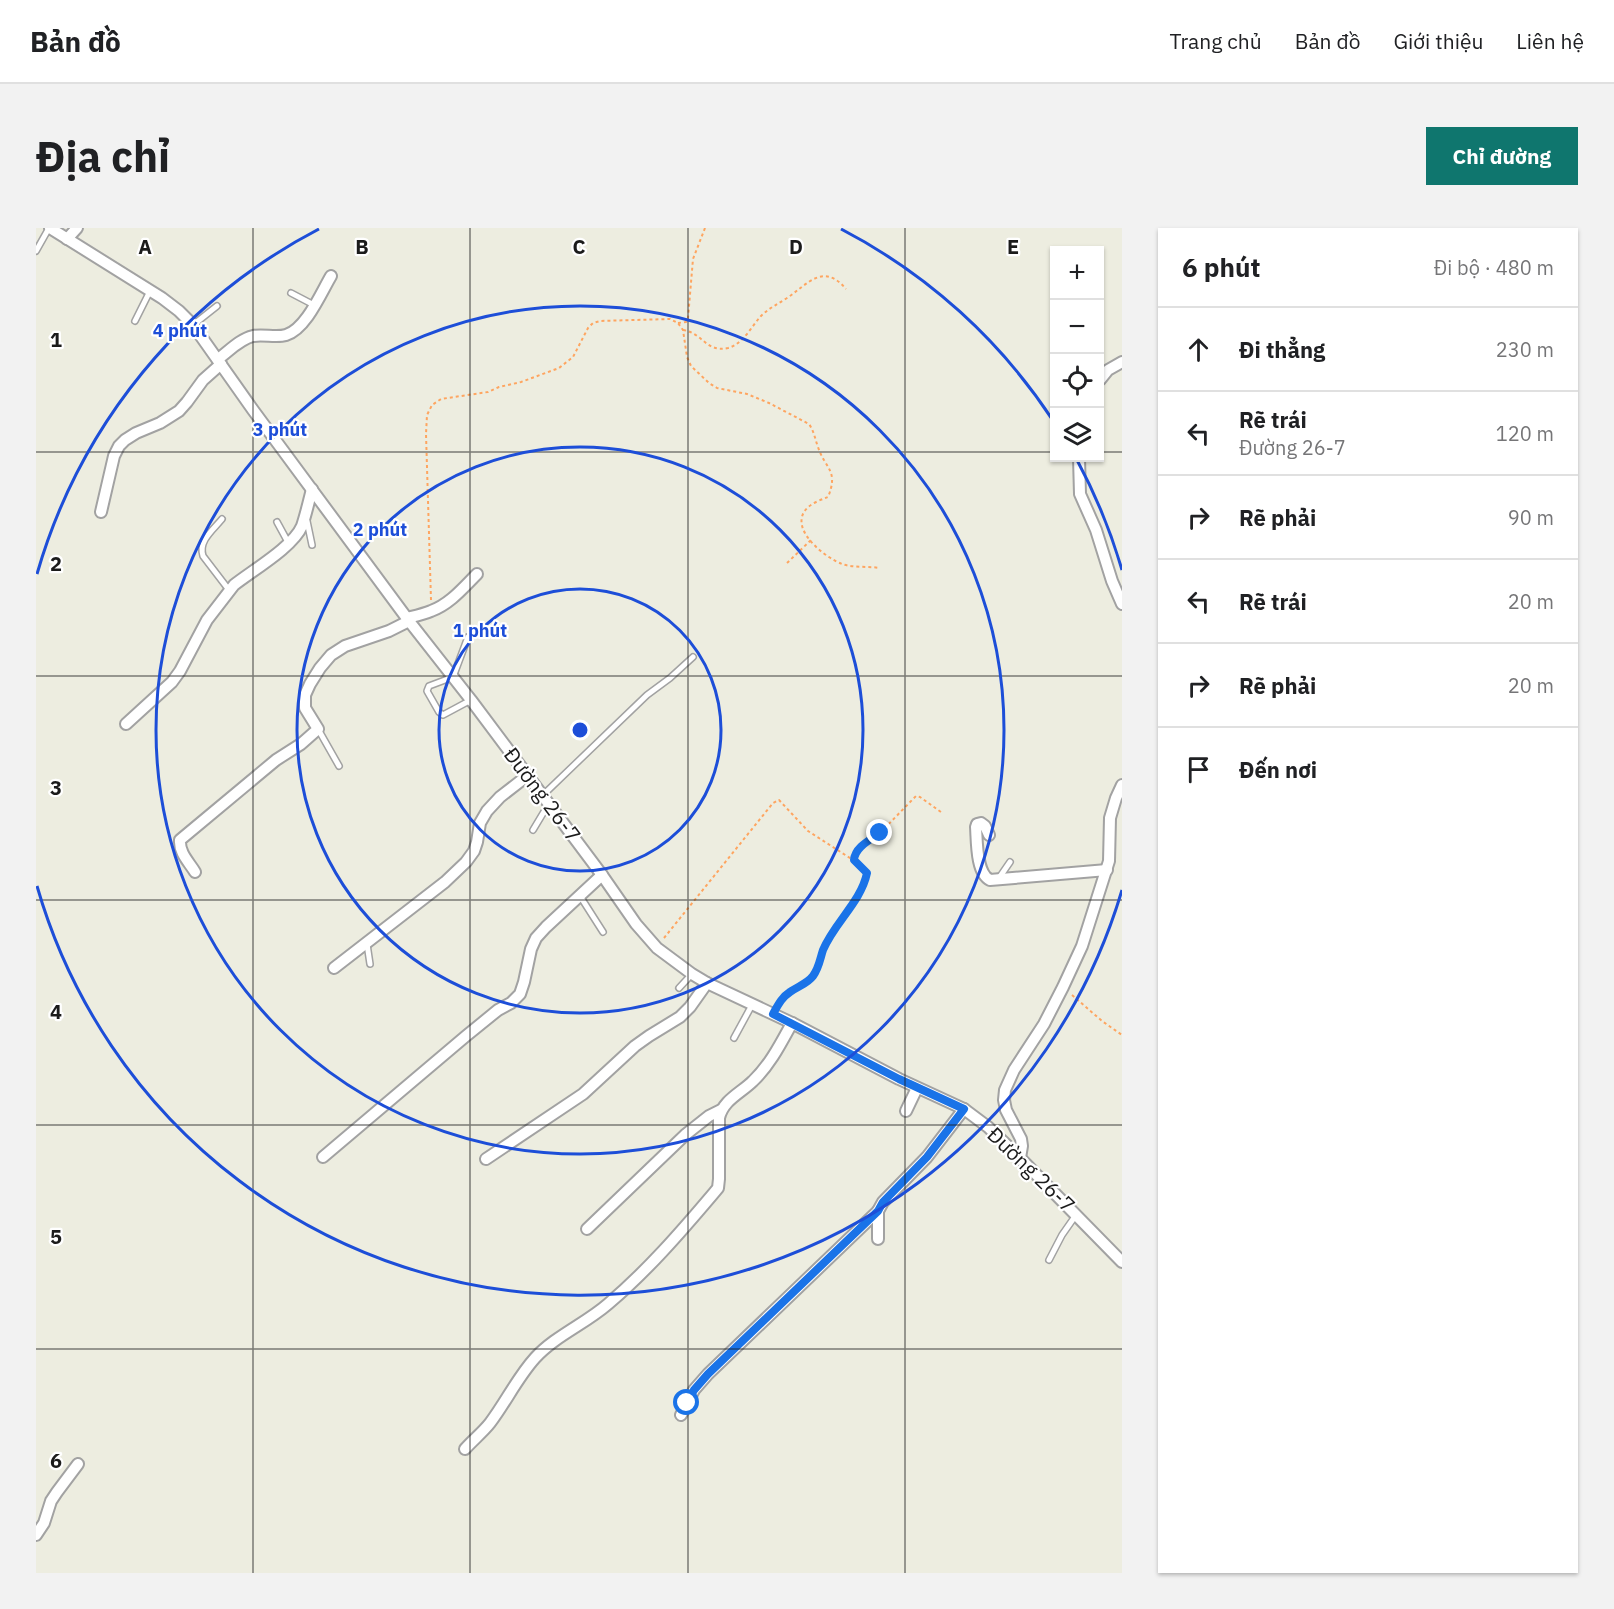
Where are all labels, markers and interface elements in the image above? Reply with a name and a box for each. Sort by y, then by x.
text: Bản đồ [30,23,121,60]
text: Trang chủ [1169,27,1262,55]
text: Bản đồ [1295,27,1361,55]
text: Giới thiệu [1394,27,1483,55]
text: Liên hệ [1516,27,1584,55]
button: Chỉ đường [1426,127,1578,185]
text: Địa chỉ [36,129,170,184]
text: A [138,233,152,260]
text: B [355,233,369,260]
text: C [572,233,586,260]
text: D [789,233,803,260]
text: E [1007,233,1019,260]
map controls [1050,246,1104,462]
button: + [1050,246,1104,300]
text: 6 phút [1182,250,1261,284]
text: Đi bộ · 480 m [1434,254,1554,281]
button: − [1050,300,1104,354]
text: 4 phút [153,319,207,342]
text: 1 [50,326,62,353]
icon: ahead [1182,333,1215,366]
text: Đi thẳng [1239,335,1325,364]
text: 230 m [1496,336,1554,363]
button: locate [1050,354,1104,408]
text: Rẽ trái [1239,405,1307,434]
button: layers [1050,408,1104,462]
icon: left [1182,417,1215,450]
text: 3 phút [253,418,307,441]
text: 120 m [1496,420,1554,447]
text: Đường 26-7 [1239,434,1346,461]
icon: right [1182,501,1215,534]
text: Rẽ phải [1239,503,1316,532]
text: 90 m [1508,504,1554,531]
text: 2 phút [353,518,407,541]
text: 2 [50,550,62,577]
icon: left [1182,585,1215,618]
text: Rẽ trái [1239,587,1307,616]
text: 20 m [1508,588,1554,615]
text: 1 phút [453,619,507,642]
icon: right [1182,669,1215,702]
text: Rẽ phải [1239,671,1316,700]
text: 20 m [1508,672,1554,699]
centre of rings [570,720,590,740]
street label: Đường 26-7 [498,741,588,848]
icon: arrive [1182,753,1215,786]
text: Đến nơi [1239,755,1317,784]
text: 3 [50,774,62,801]
route end [866,819,892,845]
text: 4 [50,998,62,1025]
street label: Đường 26-7 [982,1120,1082,1218]
text: 5 [50,1223,62,1250]
route start [673,1389,699,1415]
text: 6 [50,1447,62,1474]

